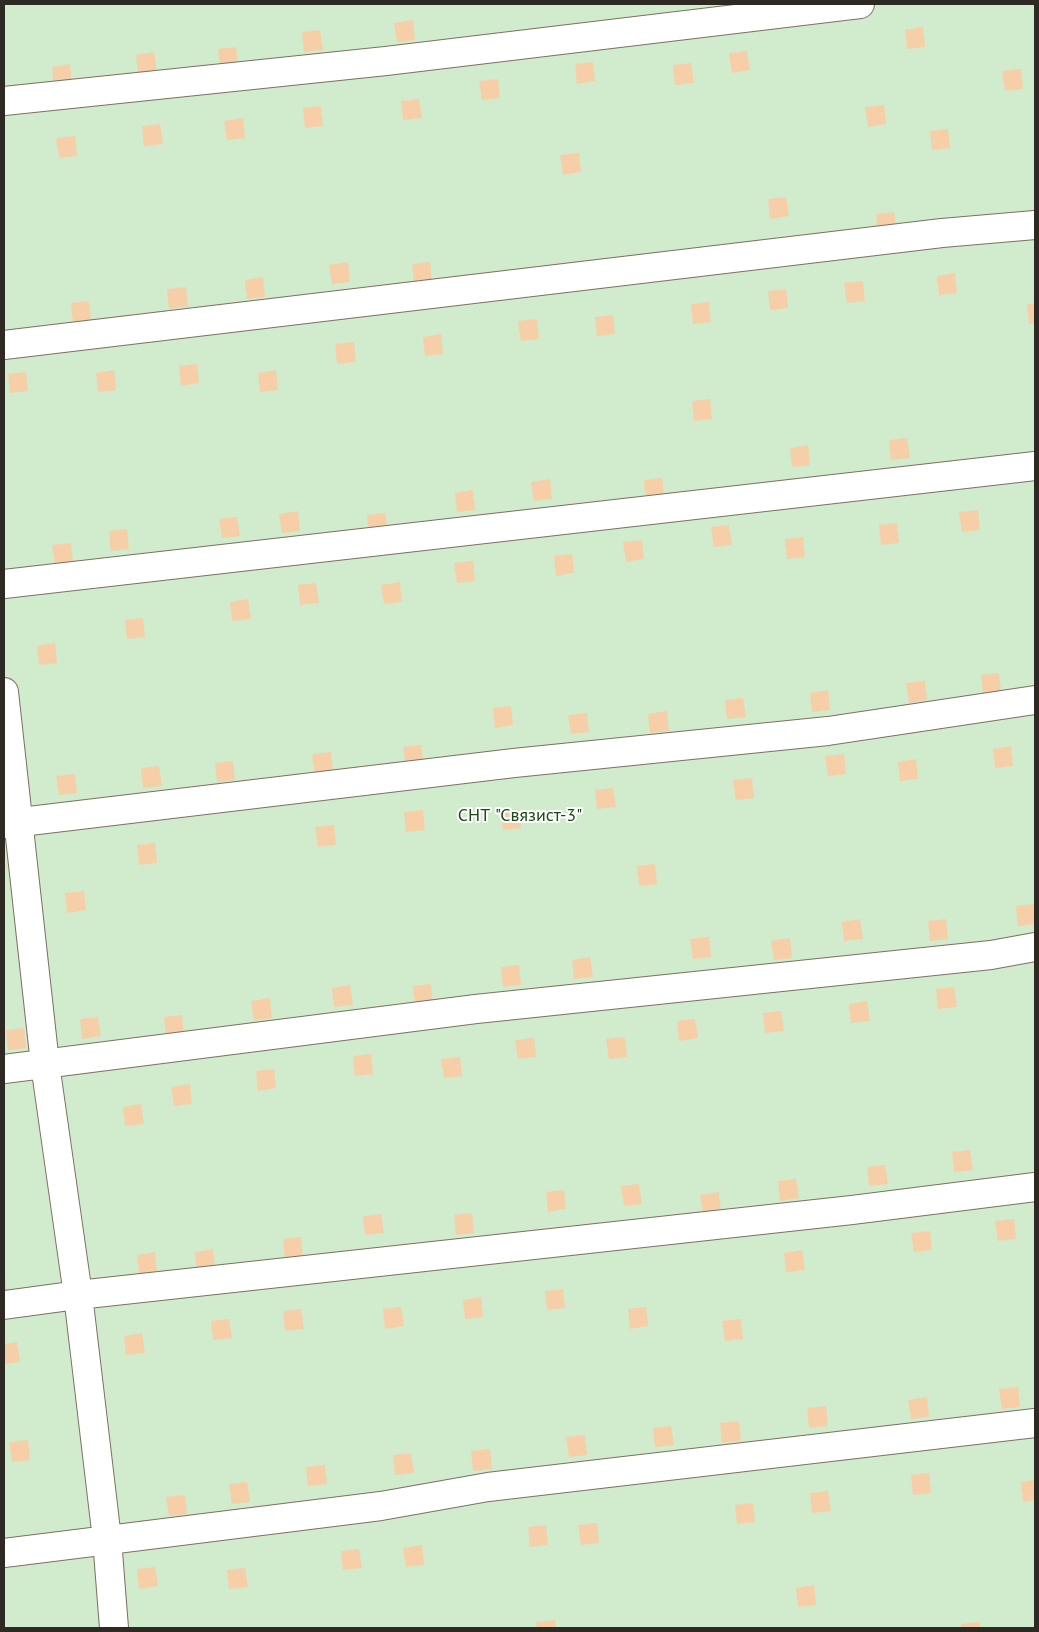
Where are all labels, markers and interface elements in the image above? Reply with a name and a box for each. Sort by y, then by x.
park label: СНТ "Связист-3" [458,805,582,827]

